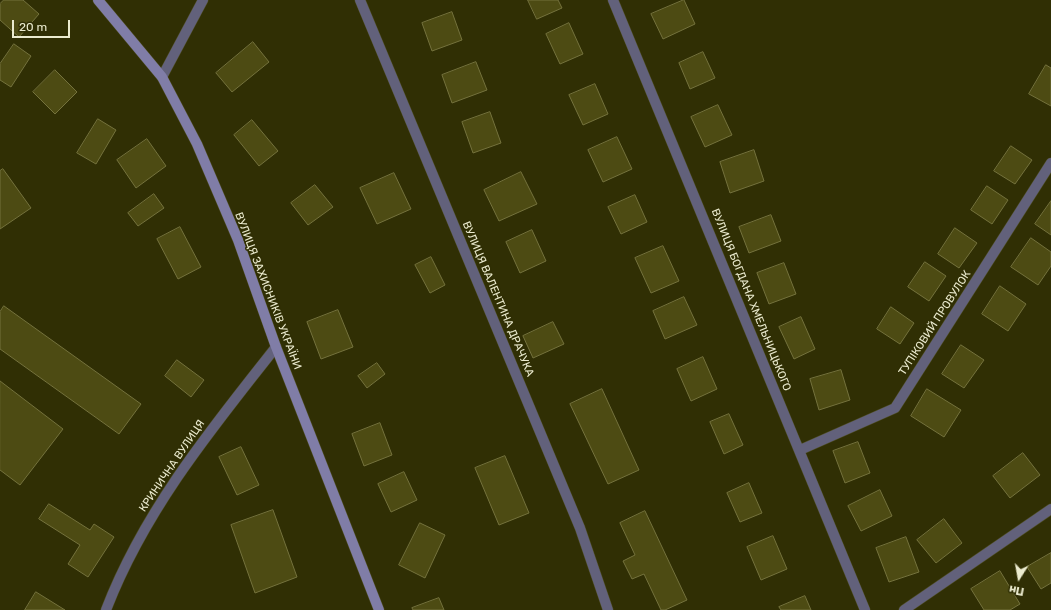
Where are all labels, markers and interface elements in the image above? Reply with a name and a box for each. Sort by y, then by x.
scale bar [14,12,72,38]
text: 20 m [19,20,47,34]
street label: ВУЛИЦЯ БОГДАНА ХМЕЛЬНИЦЬКОГО [708,207,794,393]
street label: ВУЛИЦЯ ЗАХИСНИКІВ УКРАЇНИ [232,211,304,371]
street label: ВУЛИЦЯ ВАЛЕНТИНА ДРАЧУКА [459,219,537,379]
street label: ТУПІКОВИЙ ПРОВУЛОК [896,268,974,378]
street label: КРИНИЧНА ВУЛИЦЯ [136,417,208,515]
north arrow [999,558,1039,598]
text: Пн [1008,582,1025,598]

